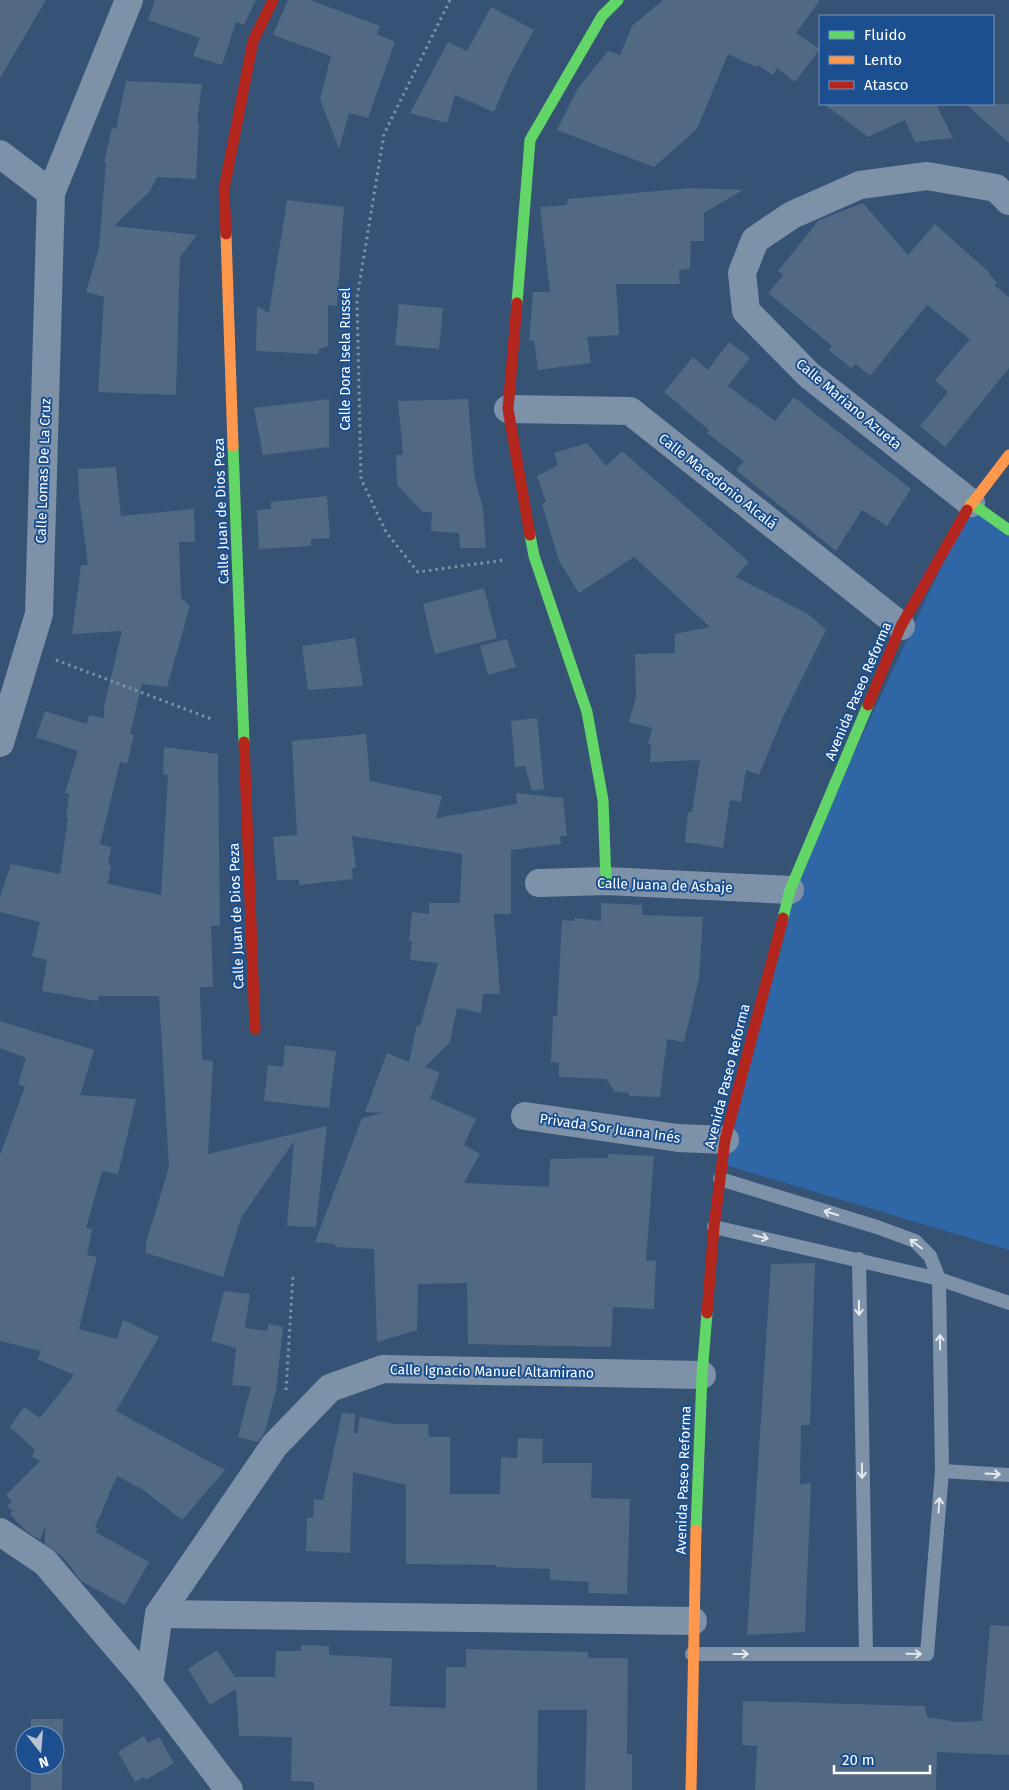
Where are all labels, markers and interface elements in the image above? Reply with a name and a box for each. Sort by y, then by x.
legend [819,15,994,105]
text: Fluido [864,26,906,44]
text: Lento [864,51,902,69]
text: Atasco [864,76,909,94]
street label: Calle Dora Isela Russel [337,287,354,431]
street label: Calle Mariano Azueta [792,355,905,454]
street label: Calle Lomas De La Cruz [32,398,55,544]
street label: Calle Macedonio Alcalá [655,430,780,533]
street label: Calle Juan de Dios Peza [210,437,233,584]
street label: Avenida Paseo Reforma [822,619,895,763]
street label: Calle Juan de Dios Peza [225,842,248,989]
street label: Calle Juana de Asbaje [597,875,733,896]
street label: Avenida Paseo Reforma [701,1002,754,1150]
street label: Privada Sor Juana Inés [538,1110,682,1147]
one-way arrow [823,1208,839,1217]
one-way arrow [753,1233,769,1243]
one-way arrow [910,1239,923,1250]
one-way arrow [855,1300,864,1316]
one-way arrow [935,1335,945,1351]
street label: Calle Ignacio Manuel Altamirano [390,1361,594,1382]
street label: Avenida Paseo Reforma [672,1405,695,1555]
one-way arrow [857,1462,867,1478]
one-way arrow [985,1470,1001,1479]
one-way arrow [934,1497,944,1513]
one-way arrow [732,1649,749,1659]
one-way arrow [906,1649,922,1658]
north arrow [15,1725,65,1775]
scale bar [834,1742,930,1774]
text: 20 m [842,1751,875,1769]
text: N [37,1752,51,1771]

